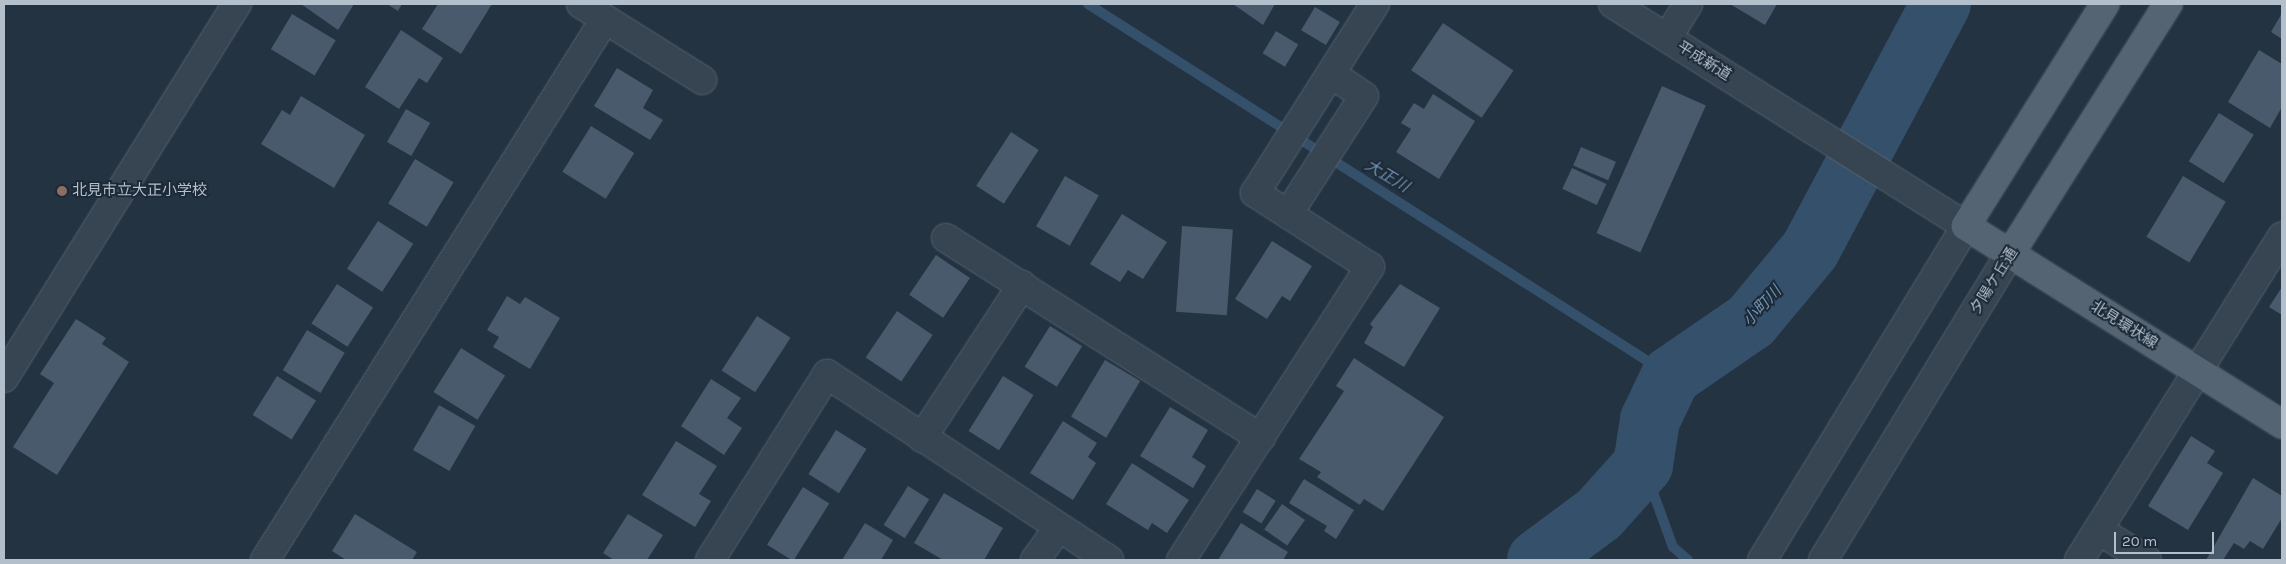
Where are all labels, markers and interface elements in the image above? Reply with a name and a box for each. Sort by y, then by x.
street label: 平成新道 [1674,37,1734,85]
water label: 大正川 [1361,155,1413,197]
place label: 北見市立大正小学校 [72,182,207,200]
marker: 北見市立大正小学校 [56,185,68,197]
street label: 夕陽ケ丘通 [1966,244,2022,318]
water label: 小町川 [1739,282,1785,330]
street label: 北見環状線 [2087,297,2161,353]
scale bar [2116,522,2216,554]
text: 20 m [2122,532,2157,550]

